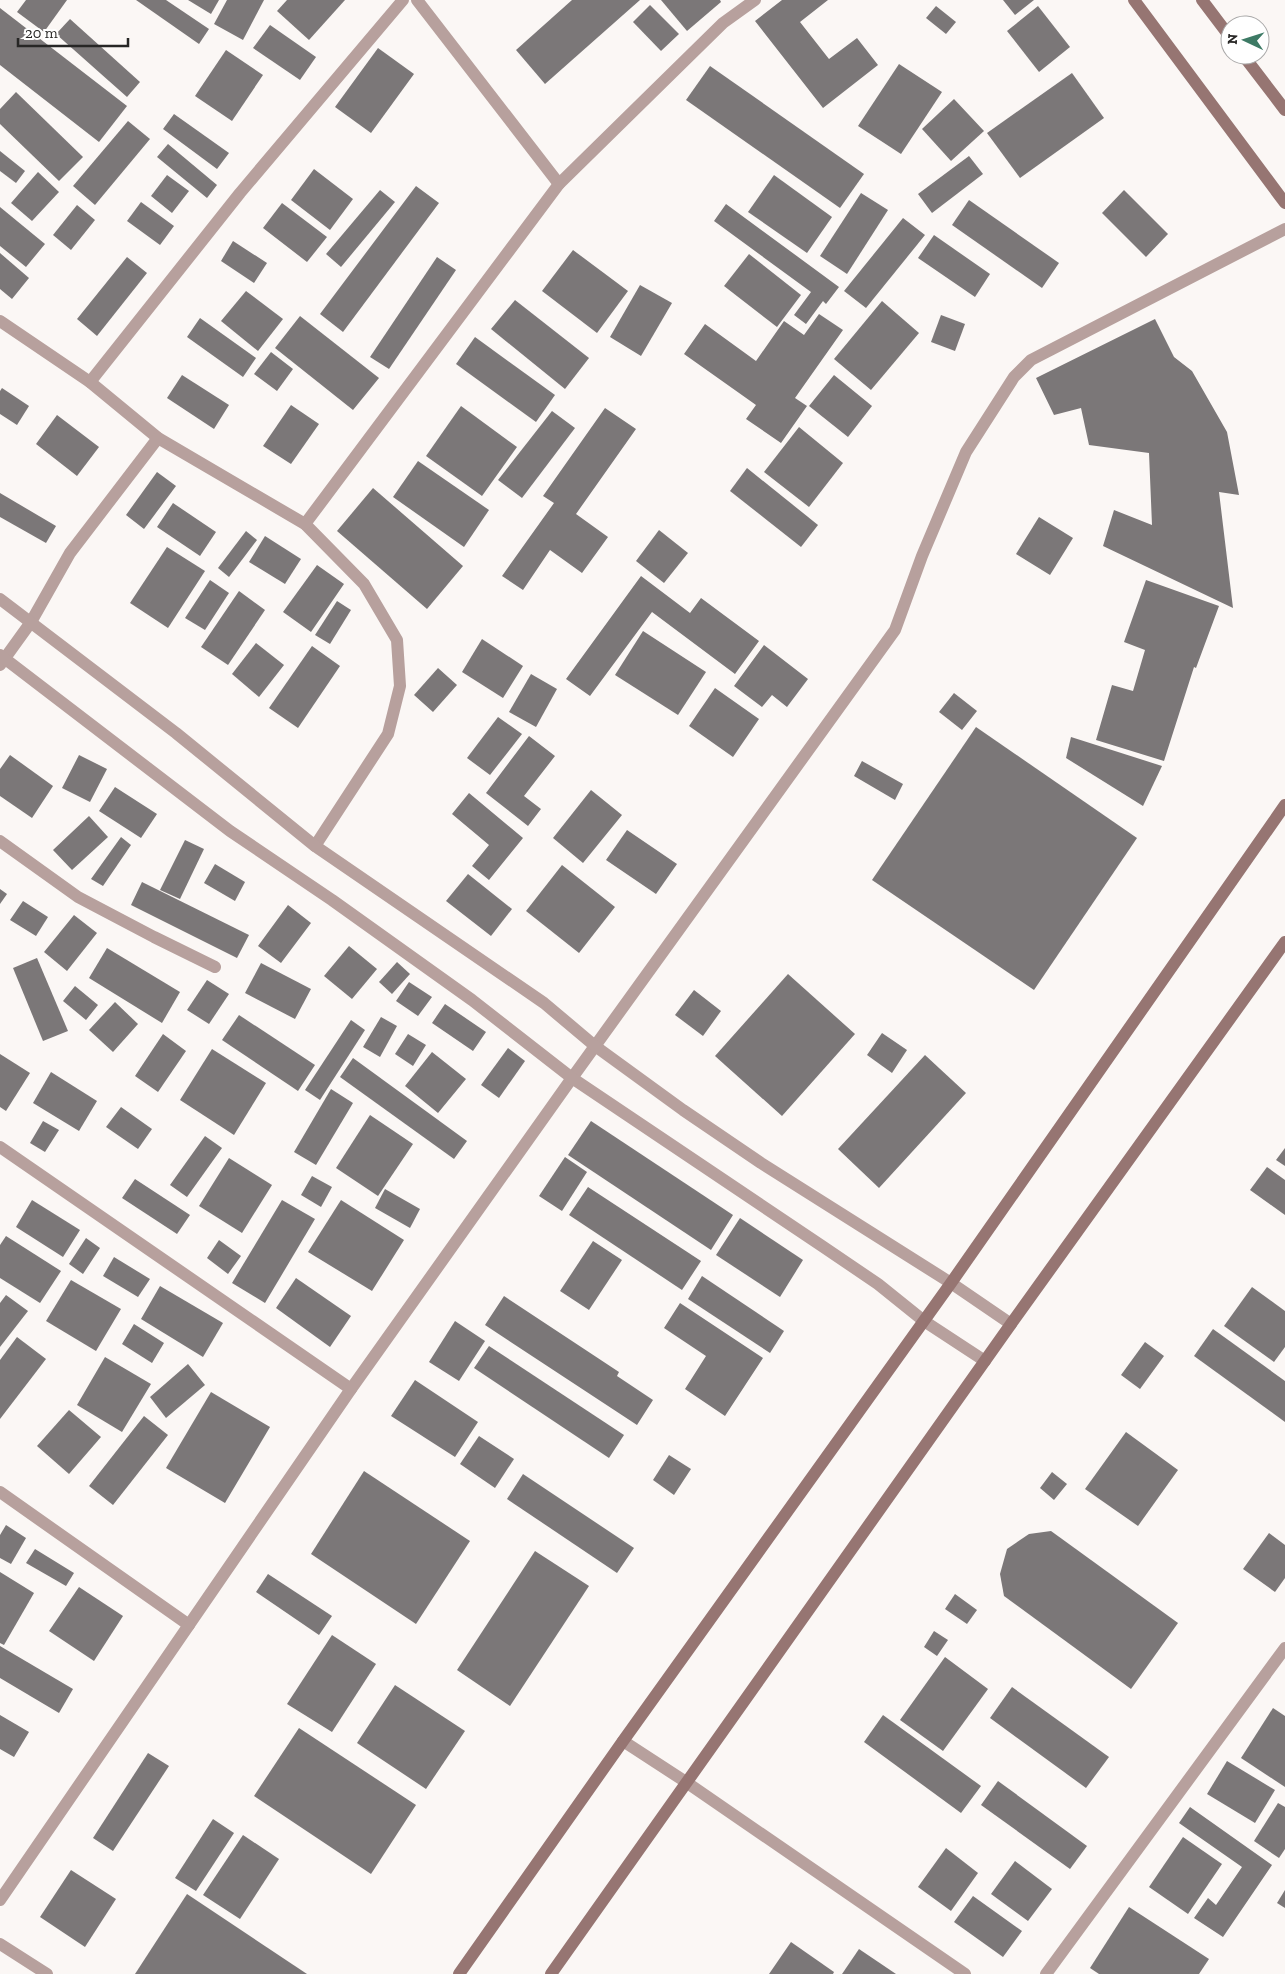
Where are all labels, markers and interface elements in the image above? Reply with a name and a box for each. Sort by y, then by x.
scale bar [18,15,128,47]
north arrow [1220,15,1270,65]
text: 20 m [25,24,58,42]
text: N [1224,33,1241,45]

